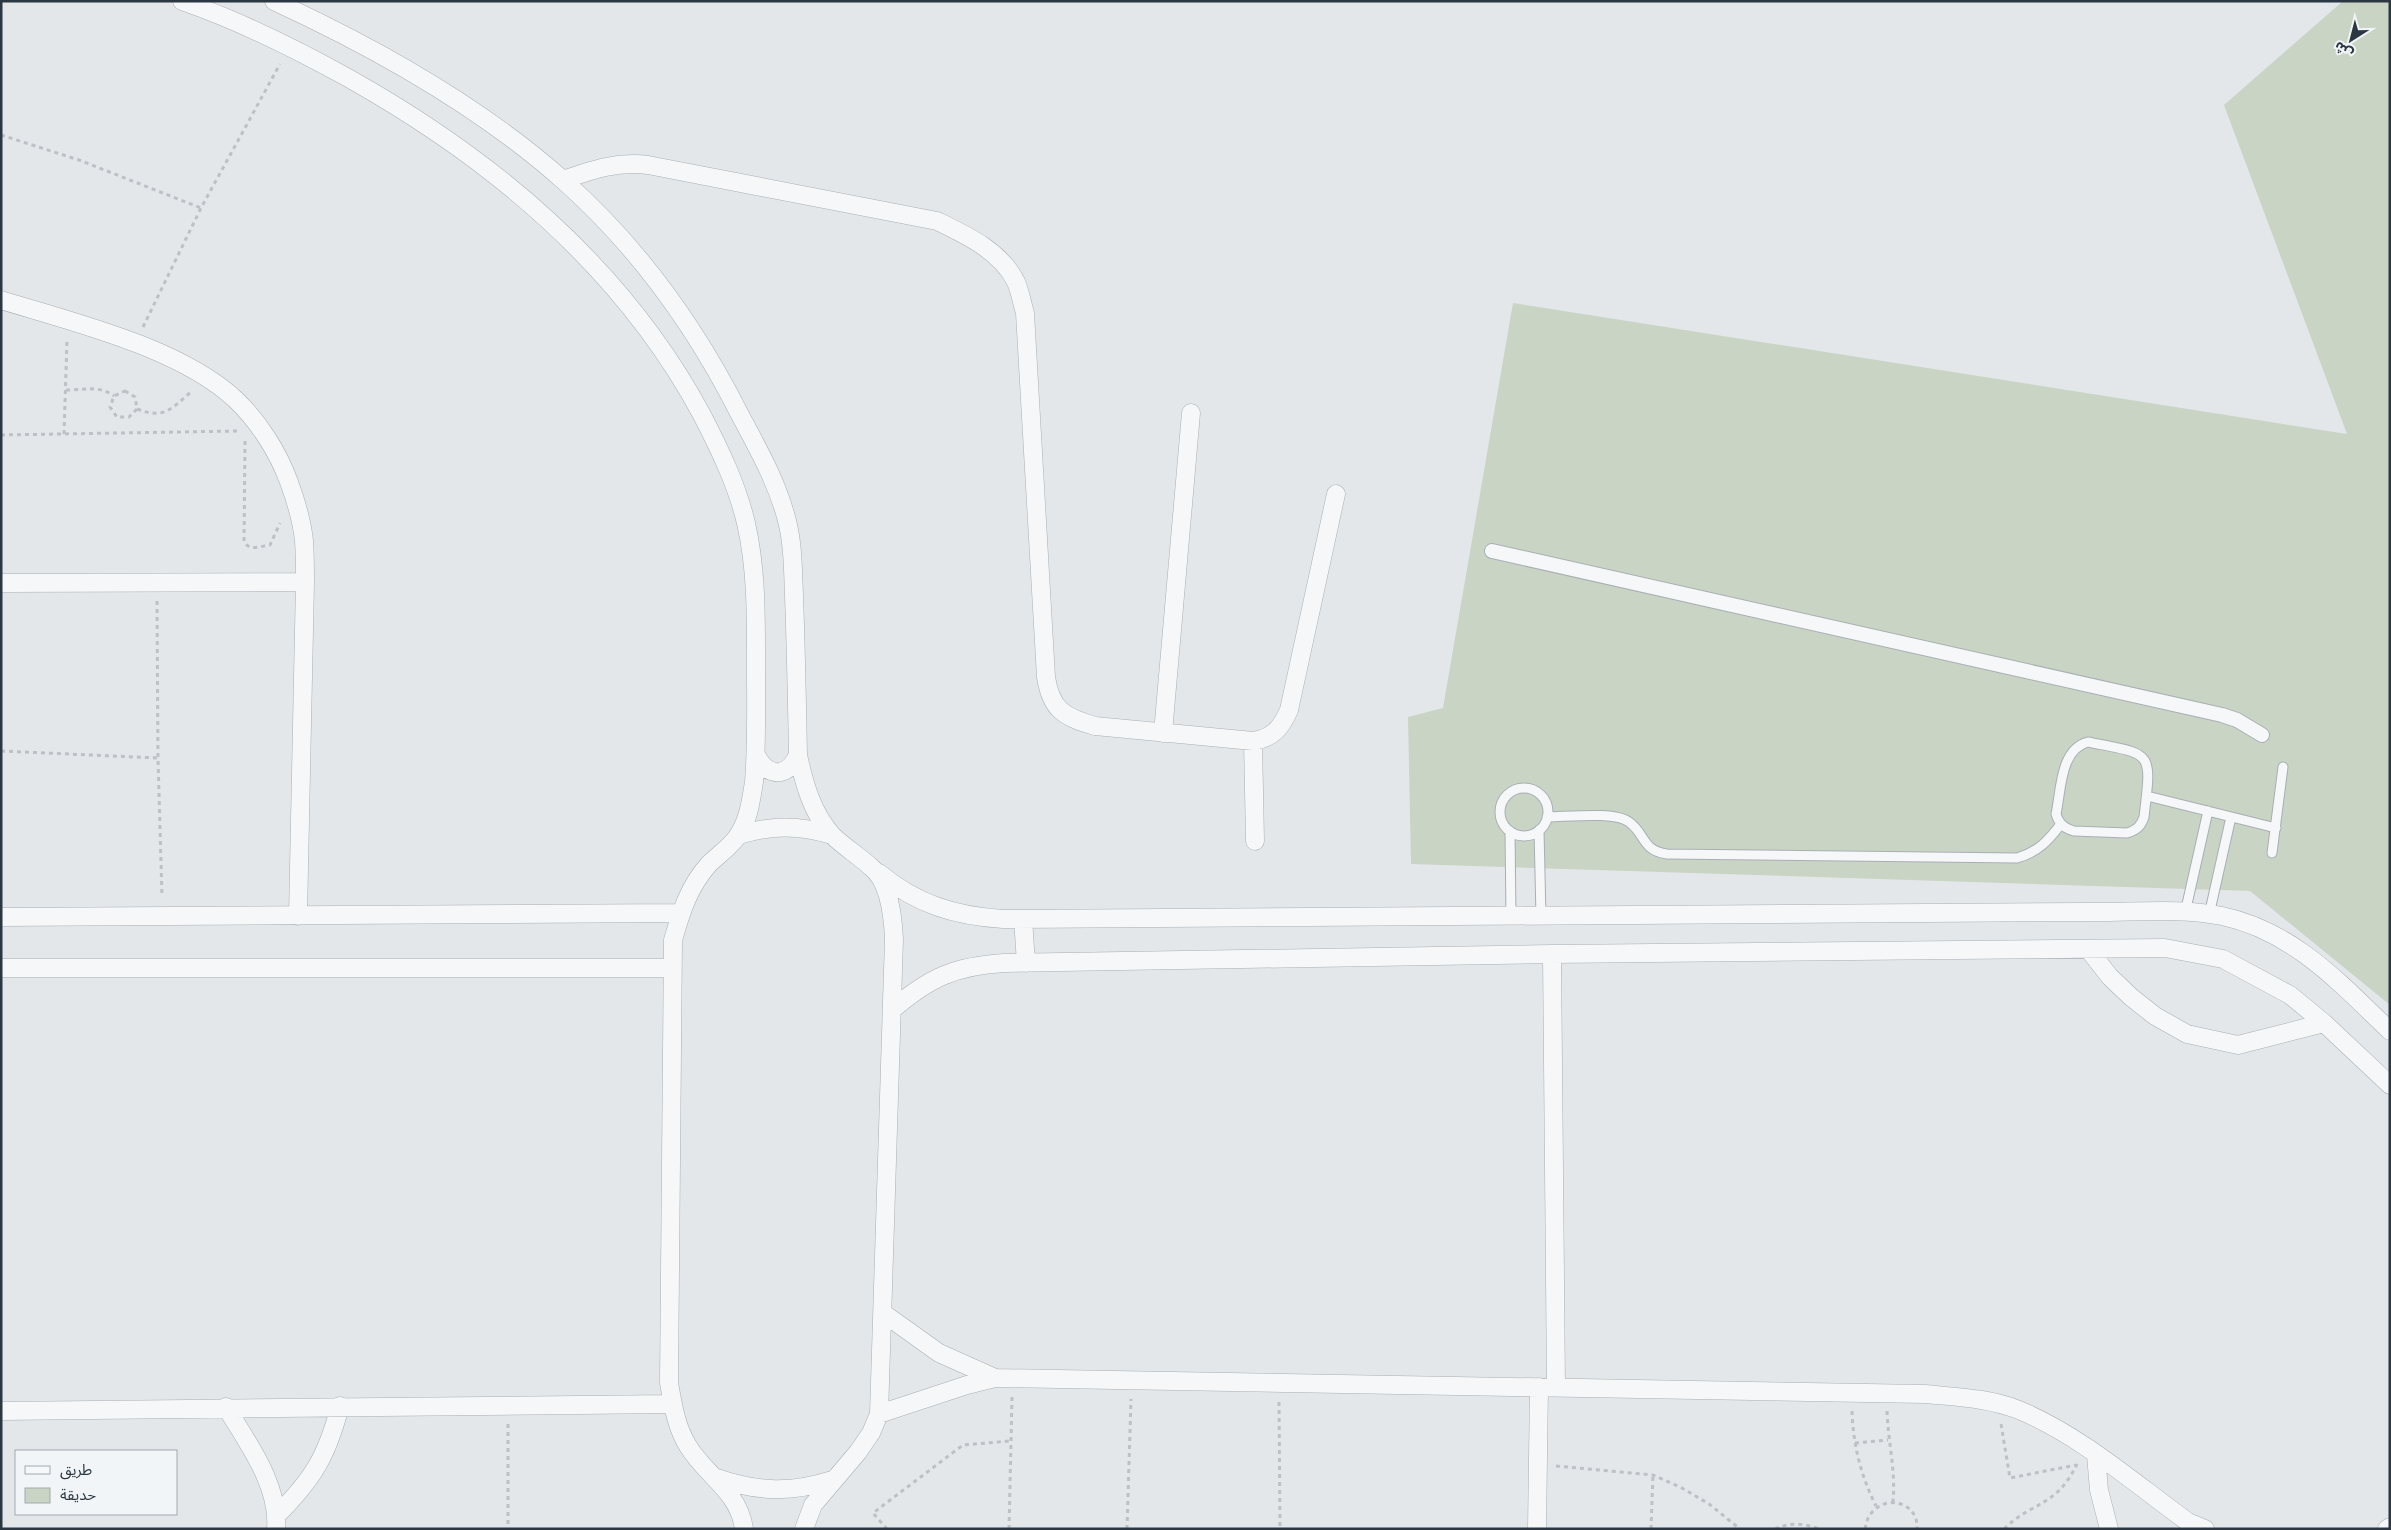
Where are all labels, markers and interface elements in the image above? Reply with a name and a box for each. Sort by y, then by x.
north arrow [2326,15,2376,65]
text: ش [2330,38,2356,63]
legend [15,1450,178,1515]
text: طريق [60,1460,92,1480]
text: حديقة [60,1485,96,1504]

